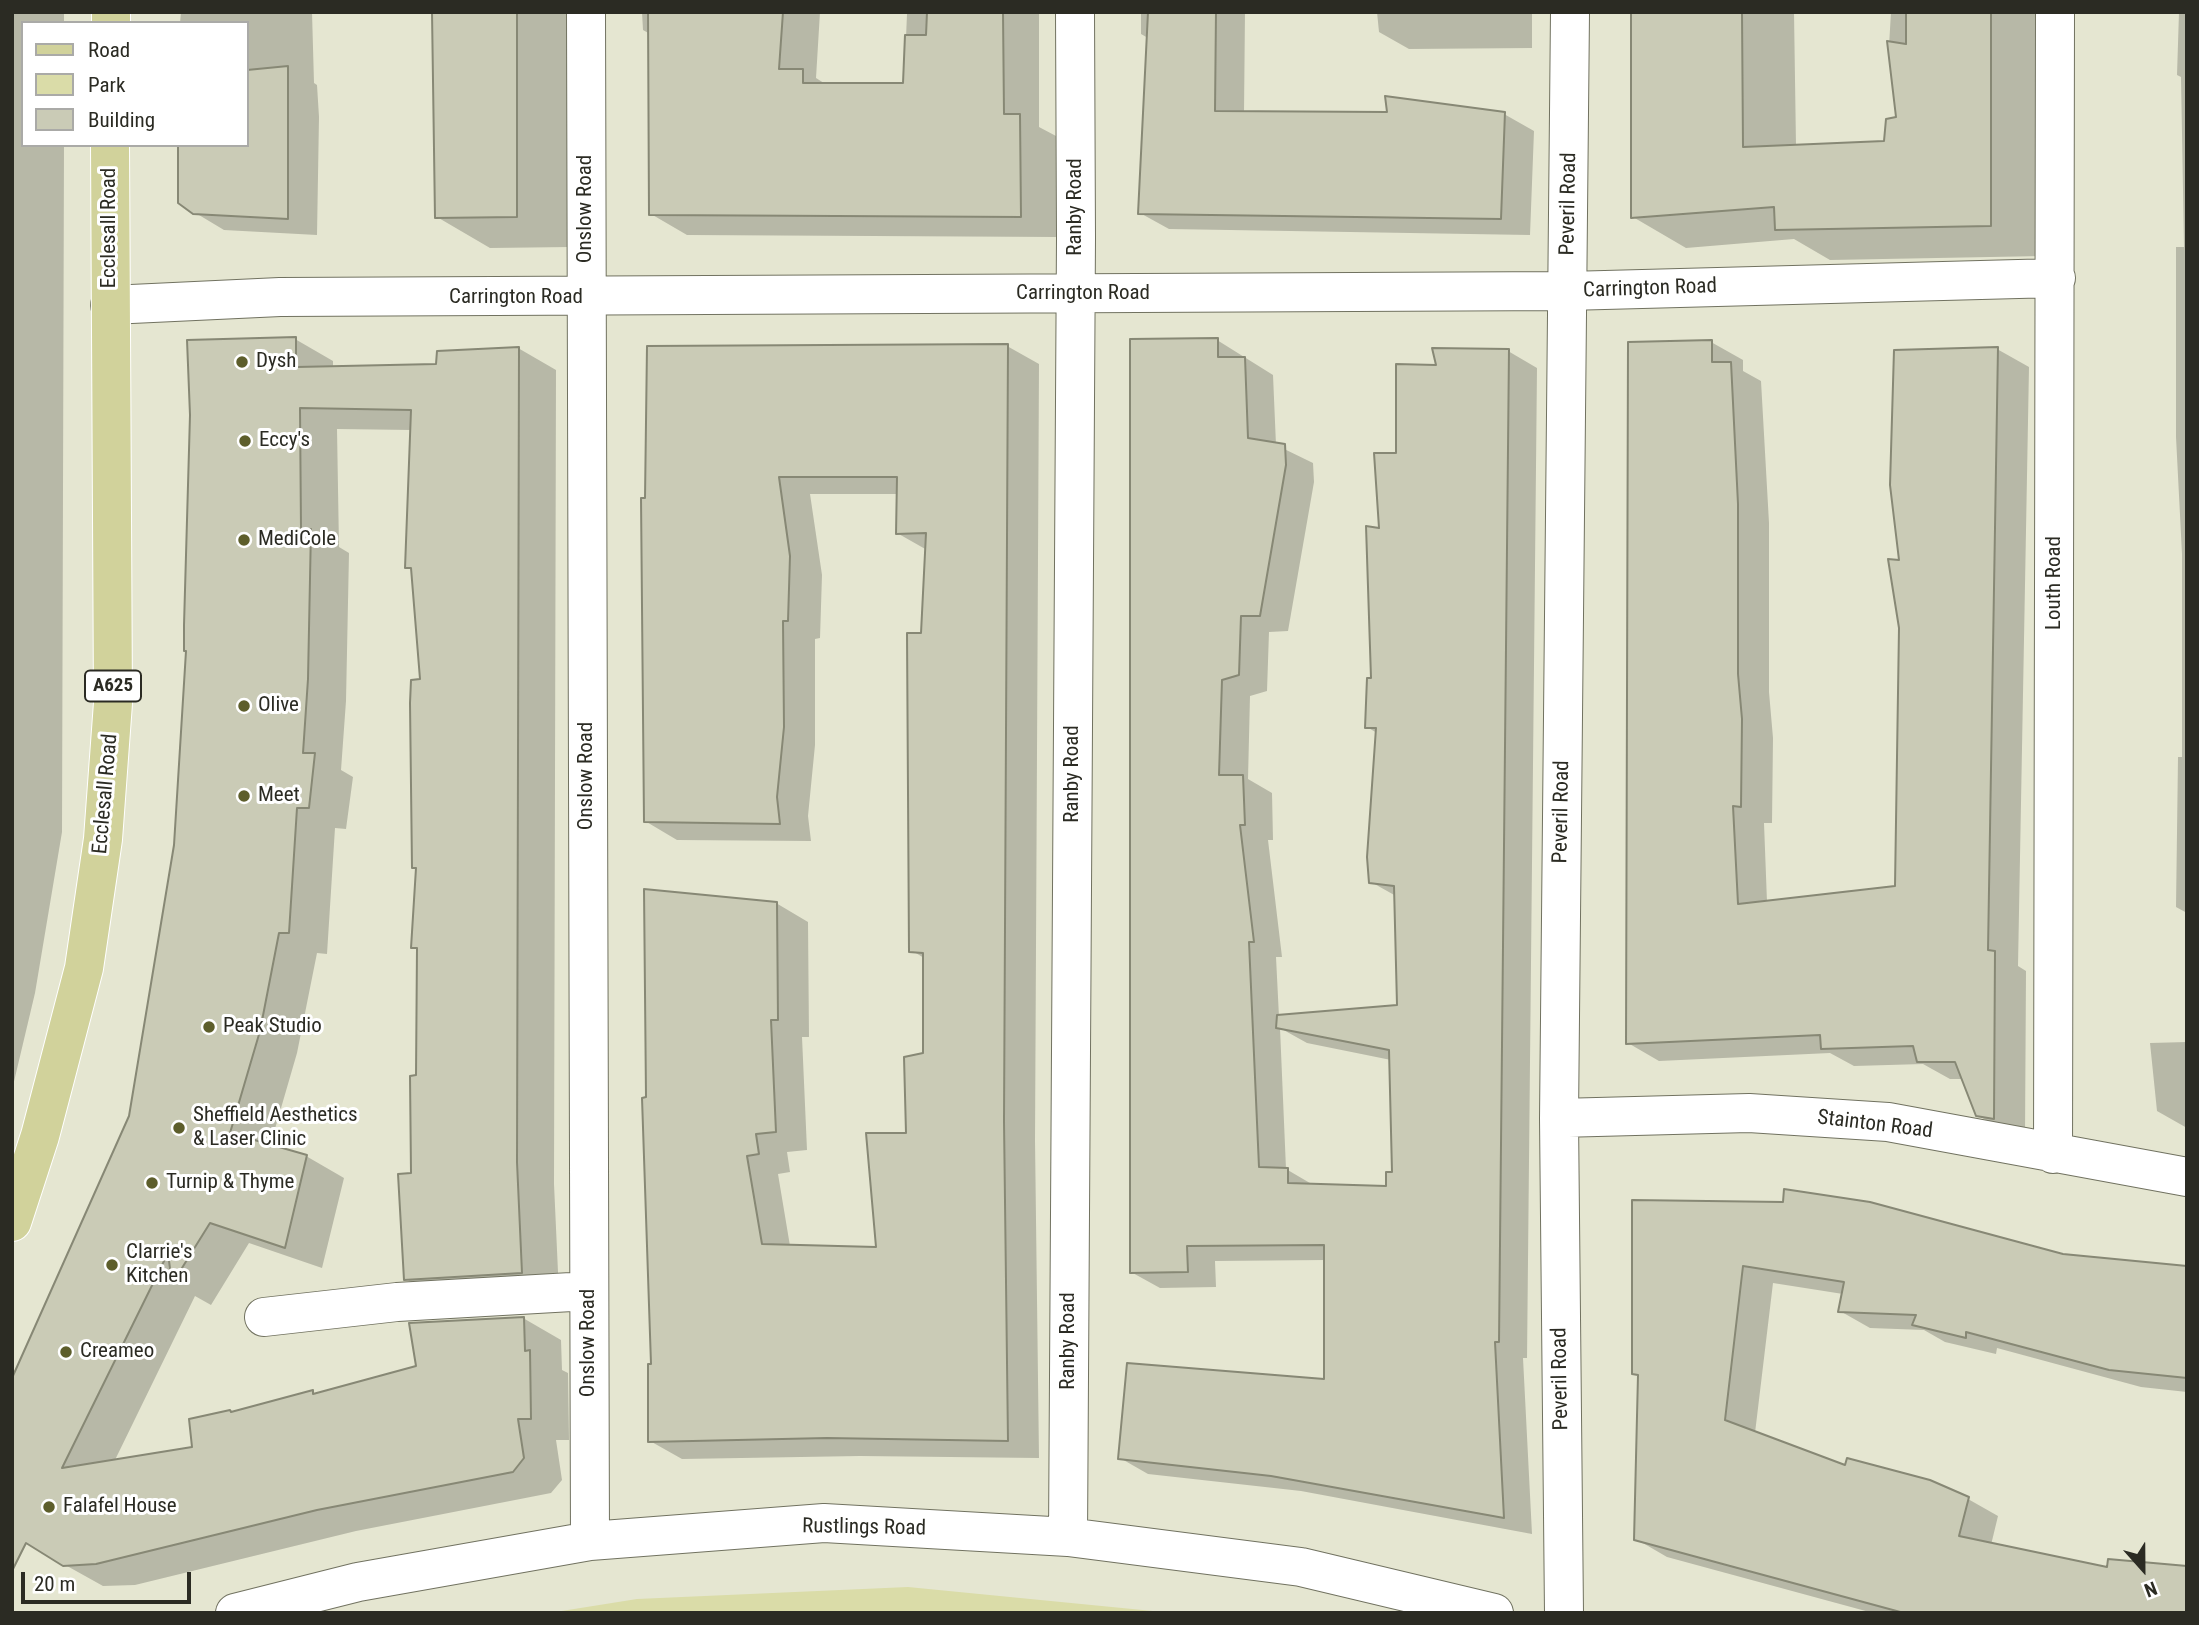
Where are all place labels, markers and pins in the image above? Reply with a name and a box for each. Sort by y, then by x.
place label: Dysh [256,349,296,375]
marker: Dysh [234,354,250,370]
place label: Eccy's [259,428,310,454]
marker: Eccy's [237,433,253,449]
place label: MediCole [258,527,336,553]
marker: MediCole [236,532,252,548]
place label: Olive [258,693,299,719]
marker: Olive [236,698,252,714]
place label: Meet [258,783,300,809]
marker: Meet [236,788,252,804]
place label: Peak Studio [223,1014,322,1040]
marker: Peak Studio [201,1019,217,1035]
place label: Sheffield Aesthetics & Laser Clinic [193,1103,357,1153]
marker: Sheffield Aesthetics & Laser Clinic [171,1120,187,1136]
place label: Turnip & Thyme [166,1170,294,1196]
marker: Turnip & Thyme [144,1175,160,1191]
place label: Clarrie's Kitchen [126,1240,193,1290]
marker: Clarrie's Kitchen [104,1257,120,1273]
place label: Creameo [80,1339,154,1365]
marker: Creameo [58,1344,74,1360]
place label: Falafel House [63,1494,177,1520]
marker: Falafel House [41,1499,57,1515]

